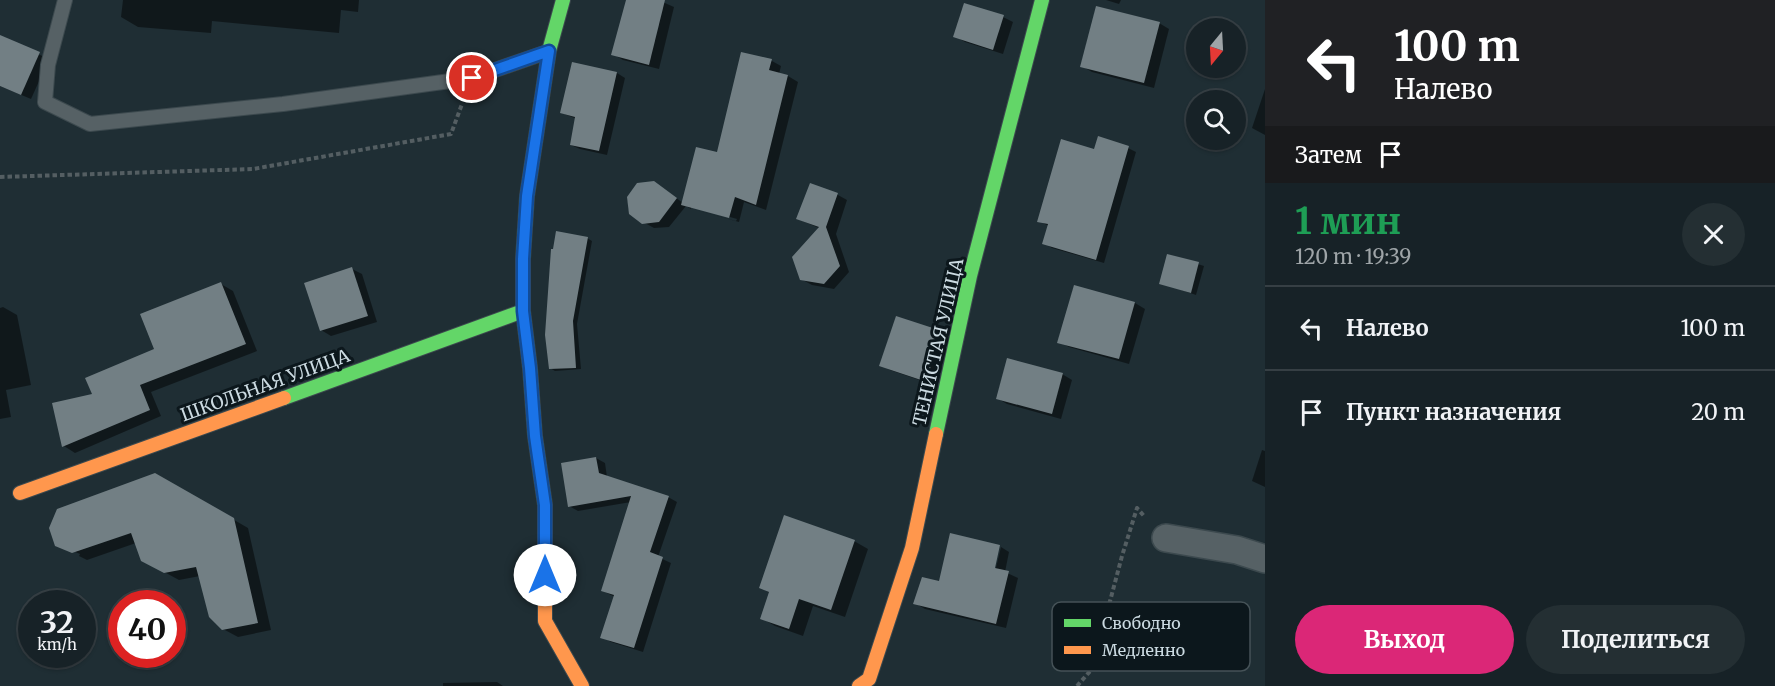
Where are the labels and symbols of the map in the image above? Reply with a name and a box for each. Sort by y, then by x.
north arrow [1186,18,1246,78]
pin [446,52,497,103]
street label: ТЕНИСТАЯ УЛИЦА [907,255,969,428]
street label: ШКОЛЬНАЯ УЛИЦА [177,344,353,426]
position arrow [513,543,577,607]
speed limit sign: 40 [108,590,186,668]
legend [1052,602,1250,671]
text: Свободно [1102,613,1181,633]
text: Медленно [1102,640,1185,660]

